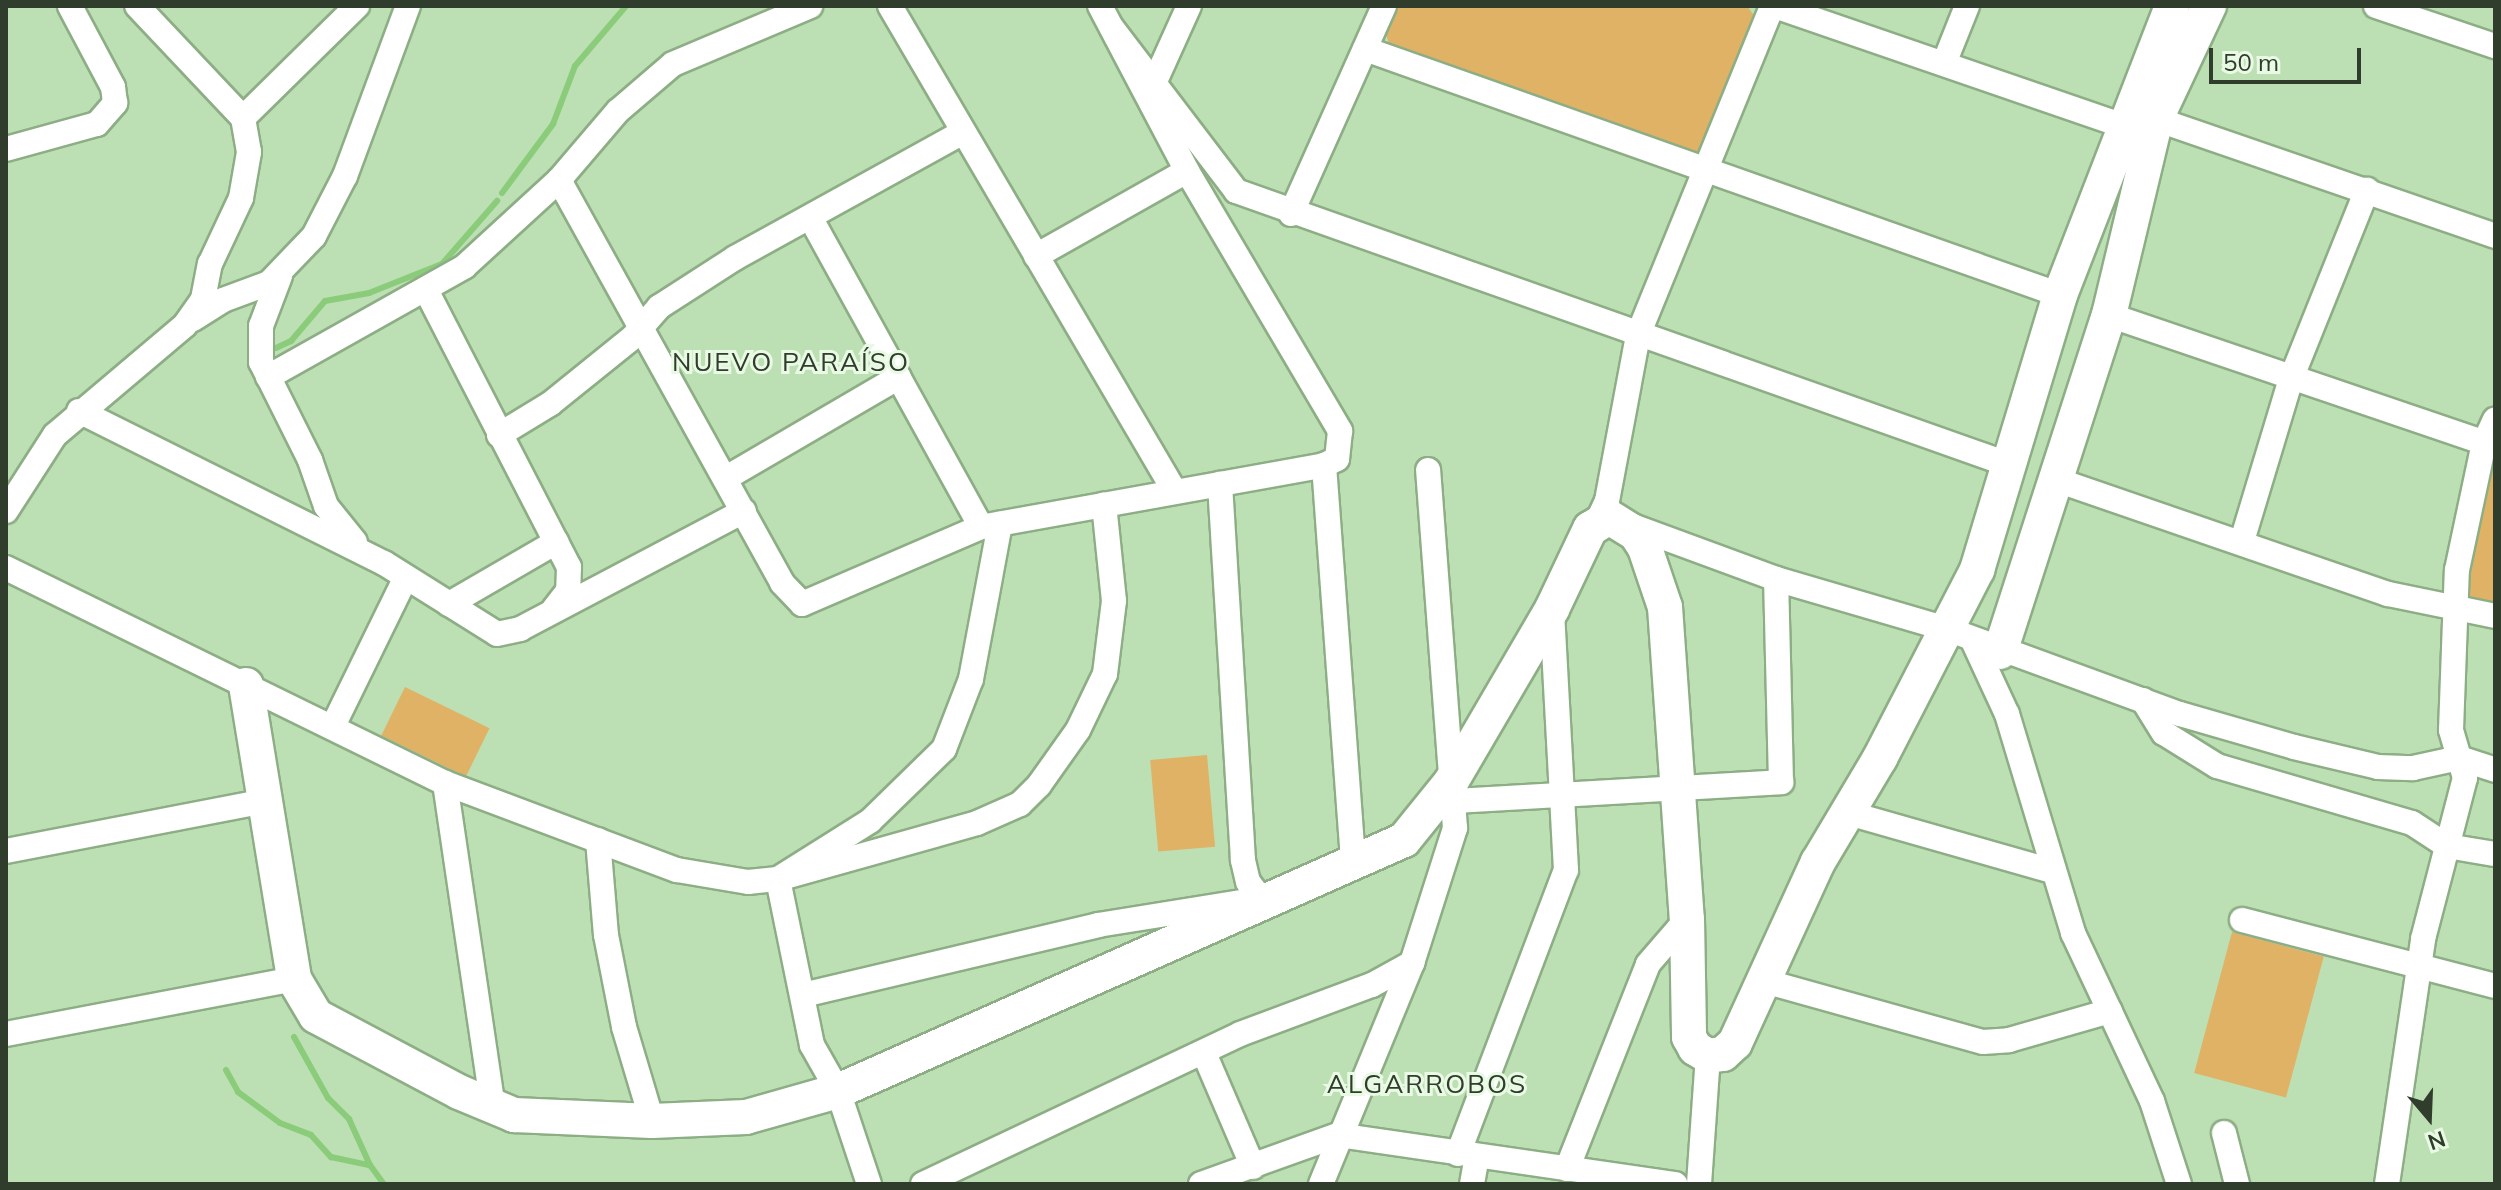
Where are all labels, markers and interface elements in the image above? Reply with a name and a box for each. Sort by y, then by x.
scale bar [2213,32,2365,82]
text: 50 m [2223,47,2279,77]
district label: NUEVO PARAÍSO [672,346,910,378]
district label: ALGARROBOS [1327,1068,1527,1100]
north arrow [2389,1078,2469,1158]
text: N [2424,1125,2449,1157]

